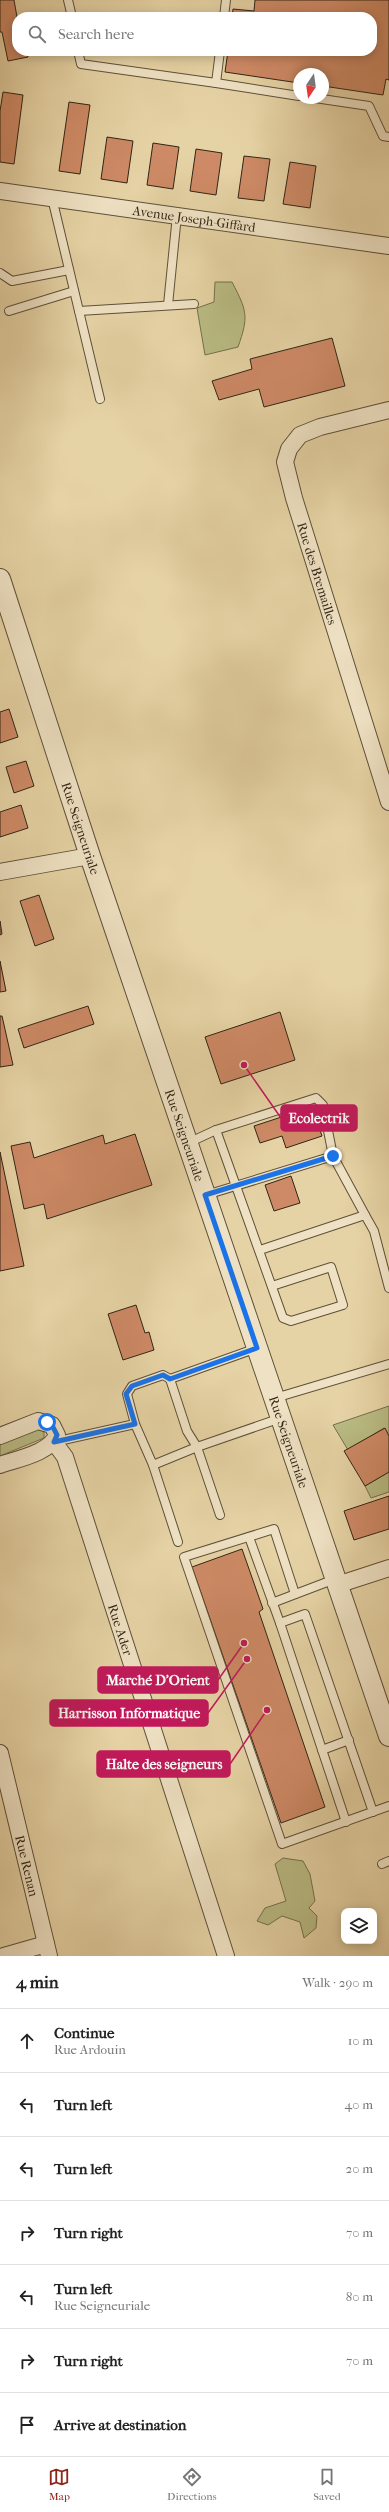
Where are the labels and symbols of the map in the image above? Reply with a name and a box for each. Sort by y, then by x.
north arrow [293,68,329,104]
street label: Avenue Joseph-Giffard [131,203,257,235]
street label: Rue des Bremailles [294,520,340,627]
street label: Rue Seigneuriale [58,780,103,877]
street label: Rue Seigneuriale [162,1087,207,1184]
callout: Ecolectrik [281,1105,357,1131]
text: Ecolectrik [289,1110,350,1127]
route end [324,1147,342,1165]
street label: Rue Seigneuriale [266,1394,311,1491]
route start [38,1413,56,1431]
street label: Rue Ader [105,1602,136,1658]
callout: Marché D'Orient [98,1667,218,1693]
text: Marché D'Orient [105,1672,211,1689]
callout: Harrisson Informatique [50,1700,208,1726]
text: Harrisson Informatique [58,1705,200,1722]
callout: Halte des seigneurs [97,1751,230,1777]
text: Halte des seigneurs [106,1756,223,1773]
street label: Rue Renan [12,1834,41,1898]

